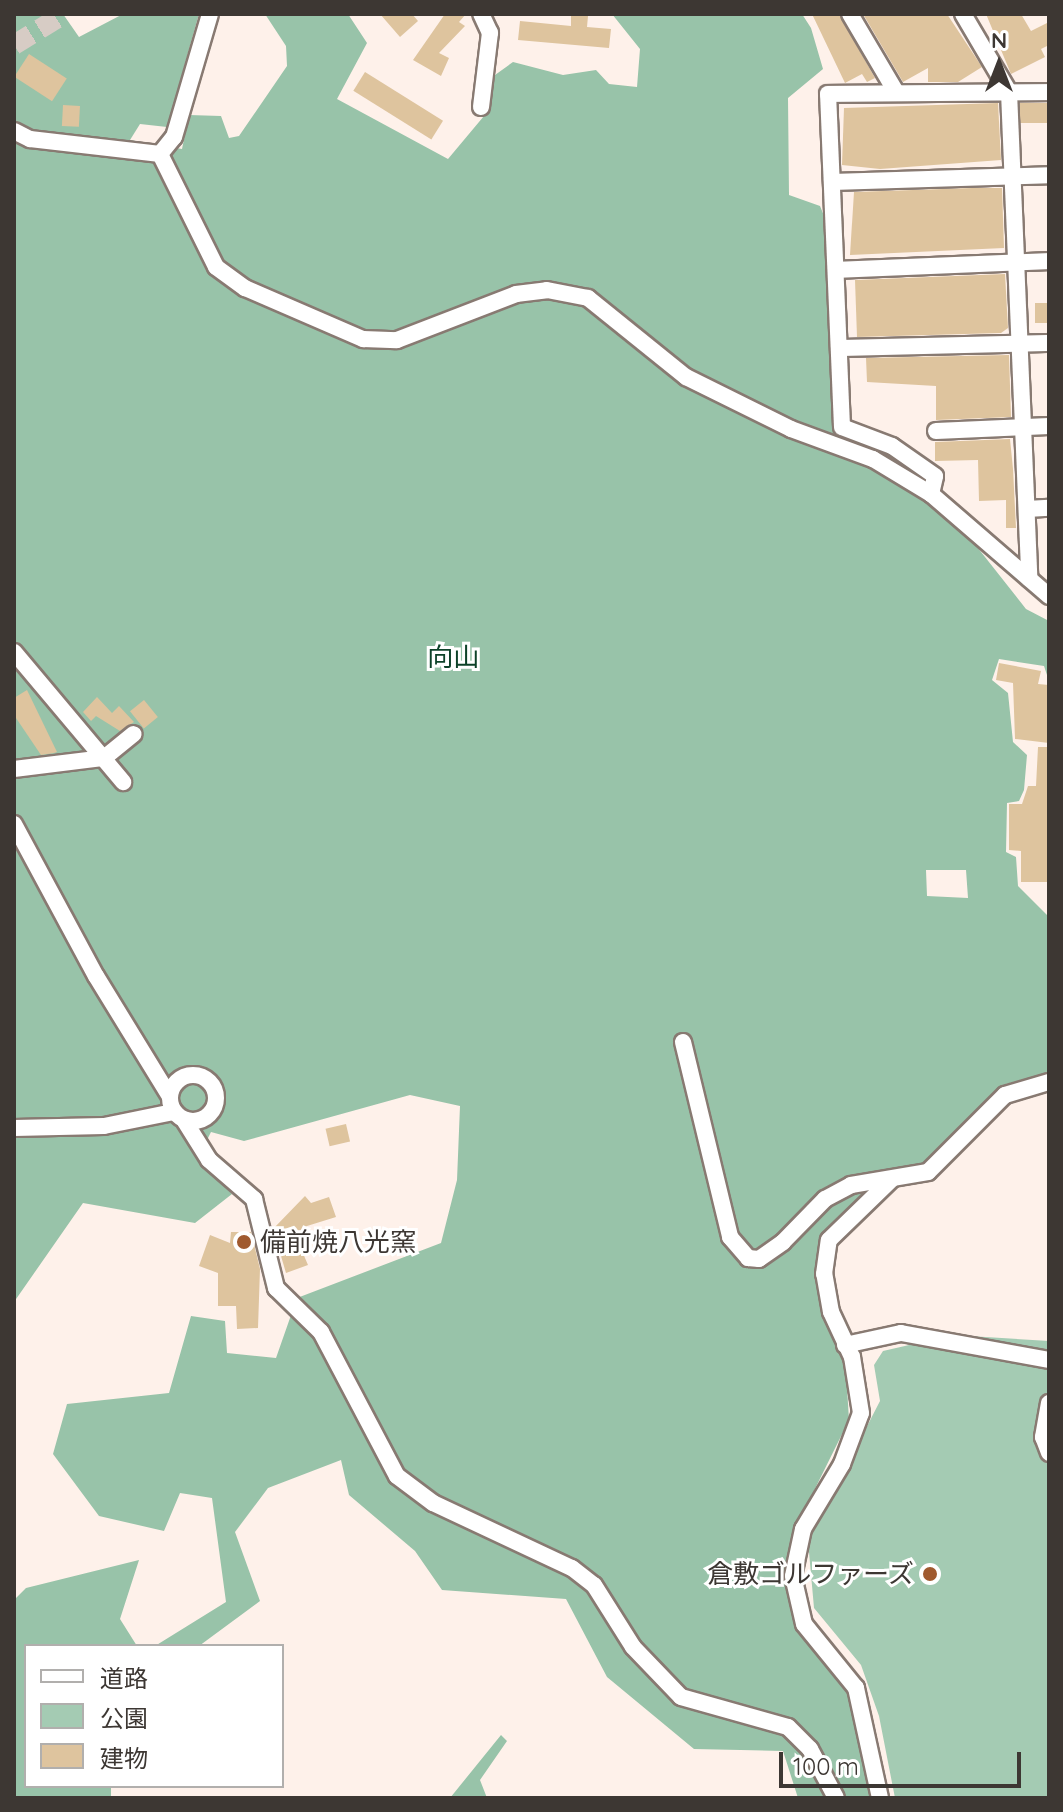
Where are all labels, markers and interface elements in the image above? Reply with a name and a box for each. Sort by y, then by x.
north arrow [959,24,1039,104]
text: N [991,26,1007,54]
park label: 向山 [427,641,479,673]
place label: 備前焼八光窯 [260,1226,416,1258]
marker: 備前焼八光窯 [235,1233,253,1251]
place label: 倉敷ゴルファーズ [706,1558,914,1590]
marker: 倉敷ゴルファーズ [921,1565,939,1583]
legend [24,1644,284,1788]
text: 道路 [100,1663,148,1693]
text: 公園 [100,1703,148,1733]
scale bar [783,1736,1025,1786]
text: 建物 [100,1743,148,1773]
text: 100 m [793,1751,859,1781]

